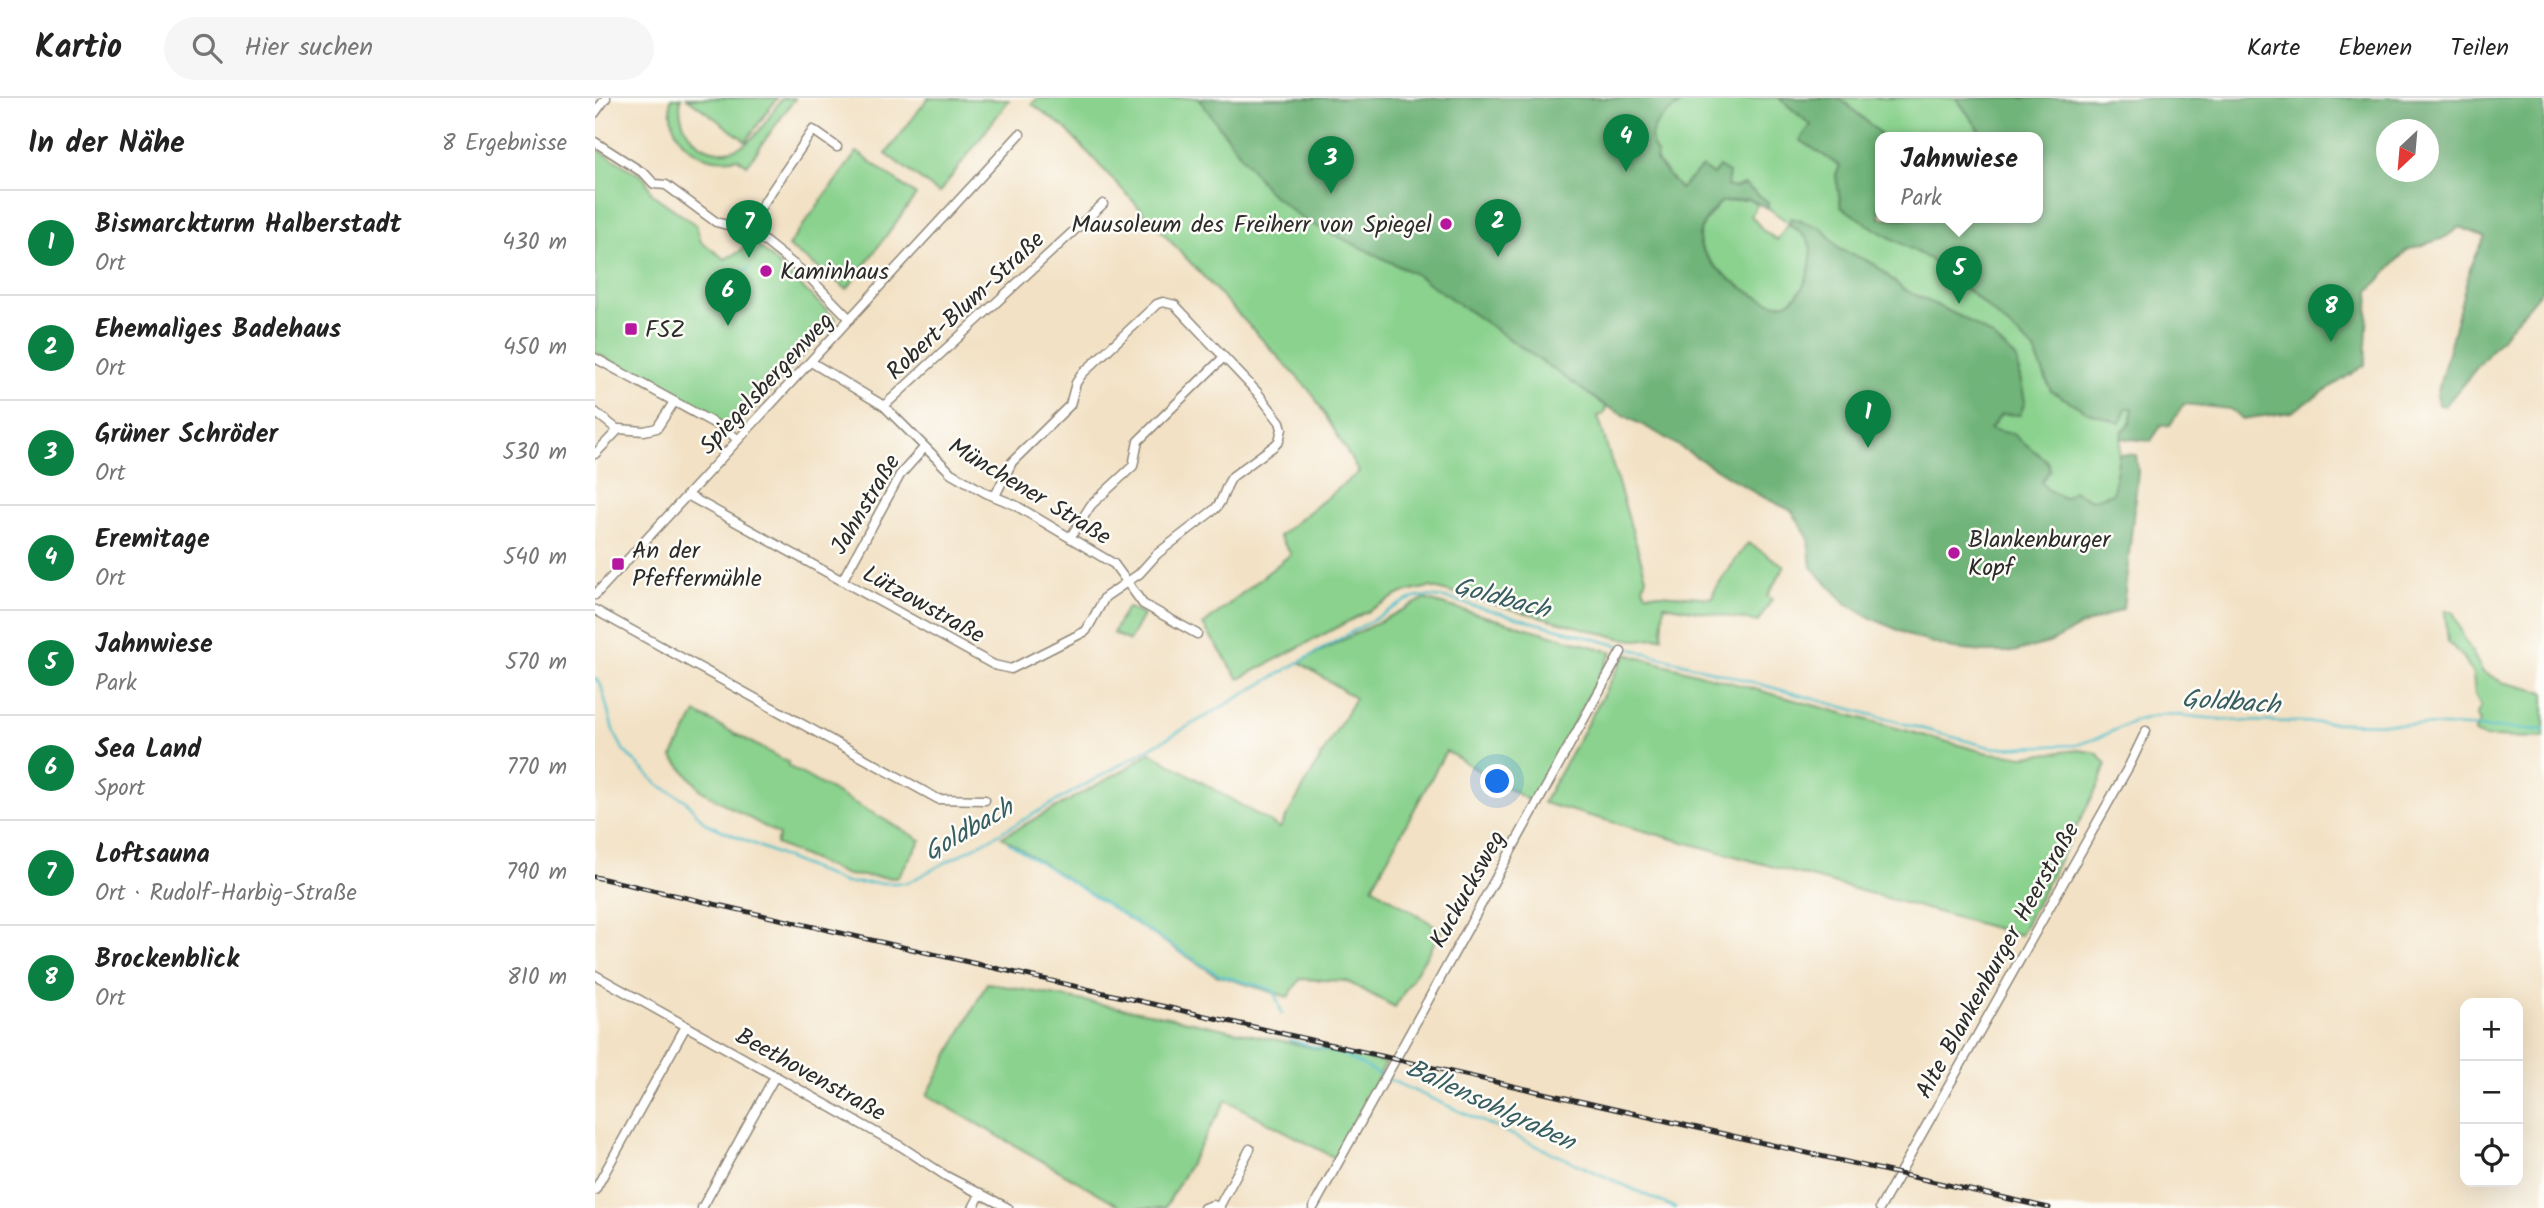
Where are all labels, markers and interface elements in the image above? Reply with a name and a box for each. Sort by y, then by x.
search box [164,17,654,80]
text: Kartio [35,22,122,75]
text: Hier suchen [244,27,373,69]
icon: search [188,29,226,67]
text: Karte [2247,29,2300,68]
text: Ebenen [2338,29,2412,68]
text: Teilen [2450,29,2509,68]
pin: 4 [1603,114,1649,172]
north arrow [2376,119,2439,182]
text: In der Nähe [28,120,185,168]
text: 8 Ergebnisse [442,126,567,162]
popup [1875,132,2043,223]
pin: 3 [1308,136,1354,194]
text: Jahnwiese [1900,139,2018,181]
text: Park [1900,181,1942,217]
pin: 2 [1475,199,1521,257]
pin: 7 [726,200,772,258]
text: Bismarckturm Halberstadt [95,204,402,246]
place label: Mausoleum des Freiherr von Spiegel [1071,206,1432,245]
marker: Mausoleum des Freiherr von Spiegel [1438,216,1454,232]
street label: Robert-Blum-Straße [878,222,1055,390]
text: 1 [48,225,54,261]
text: 430 m [502,225,567,261]
text: Ort [95,246,126,282]
pin: 5 [1936,246,1982,304]
place label: Kaminhaus [780,253,889,292]
marker: Kaminhaus [758,263,774,279]
pin: 6 [705,268,751,326]
pin: 8 [2308,284,2354,342]
street label: Spiegelsbergenweg [690,304,844,465]
text: Ehemaliges Badehaus [95,309,341,351]
place label: FSZ [645,311,685,350]
marker: FSZ [623,321,639,337]
text: 2 [44,330,58,366]
text: 450 m [503,330,567,366]
text: Ort [95,351,126,387]
pin: 1 [1845,390,1891,448]
text: Grüner Schröder [95,414,278,456]
street label: Münchener Straße [940,428,1119,557]
text: 3 [45,435,57,471]
text: 530 m [502,435,567,471]
street label: Jahnstraße [821,447,912,563]
text: Ort [95,456,126,492]
text: Eremitage [95,519,210,561]
place label: Blankenburger Kopf [1968,521,2112,588]
place label: An der Pfeffermühle [632,532,762,599]
text: 4 [45,540,57,576]
text: 540 m [503,540,567,576]
marker: Blankenburger Kopf [1946,545,1962,561]
marker: An der Pfeffermühle [610,556,626,572]
street label: Lützowstraße [855,556,992,655]
text: Ort [95,561,126,597]
water label: Goldbach [1449,566,1556,632]
text: Jahnwiese [95,624,213,666]
text: 5 [45,645,57,681]
text: 570 m [505,645,567,681]
text: Park [95,666,137,702]
water label: Goldbach [2180,679,2283,728]
text: Sea Land [95,729,201,771]
text: 6 [45,750,57,786]
text: 770 m [507,750,567,786]
your location [1480,764,1514,798]
text: Sport [95,771,145,807]
water label: Goldbach [916,787,1024,874]
street label: Alte Blankenburger Heerstraße [1906,815,2091,1106]
street label: Kuckucksweg [1420,824,1517,956]
text: Loftsauna [95,834,210,876]
text: 7 [46,855,56,891]
text: 790 m [506,855,567,891]
text: Ort · Rudolf-Harbig-Straße [95,876,357,912]
text: Brockenblick [95,939,239,981]
text: 8 [44,960,58,996]
text: 810 m [507,960,567,996]
text: Ort [95,981,126,1017]
map controls [2460,998,2523,1187]
button: + [2460,998,2523,1061]
street label: Beethovenstraße [728,1018,893,1133]
water label: Ballensohlgraben [1399,1048,1584,1164]
button: − [2460,1061,2523,1124]
button: locate [2460,1124,2523,1187]

